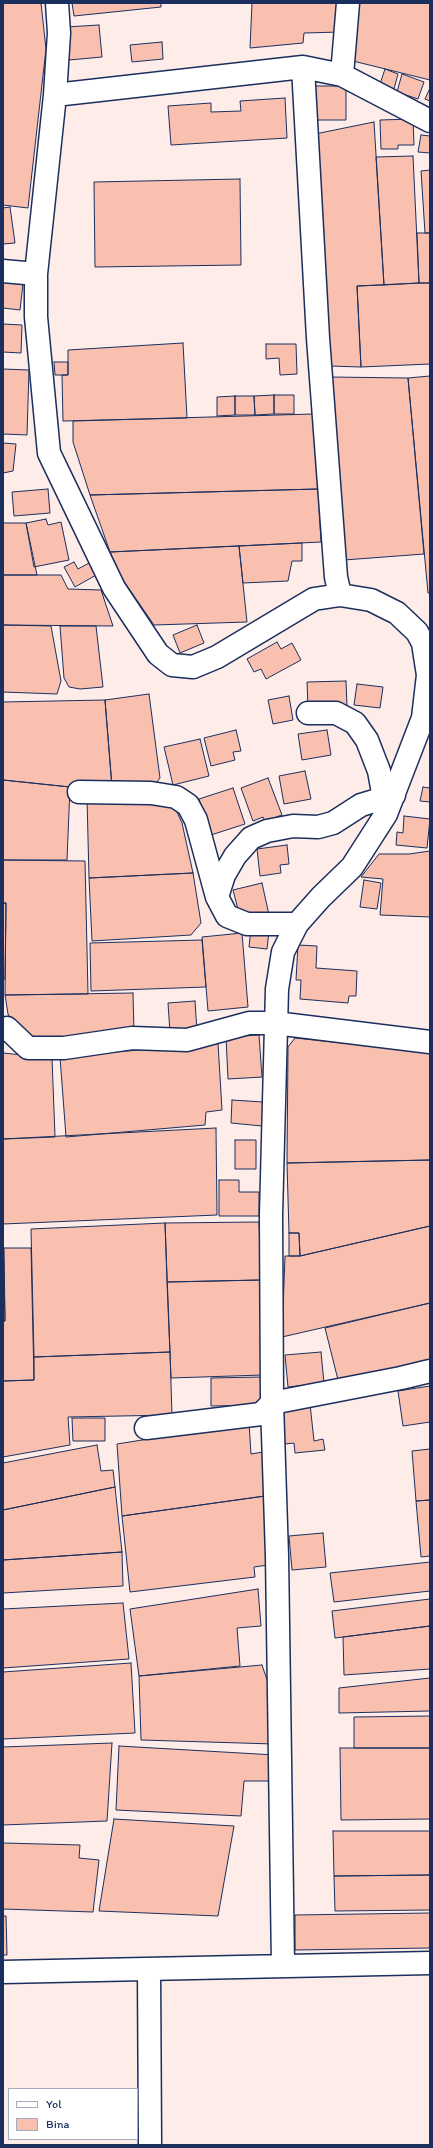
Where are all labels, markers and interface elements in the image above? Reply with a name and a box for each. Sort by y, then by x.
legend [8,2088,138,2140]
text: Yol [46,2097,62,2111]
text: Bina [46,2117,70,2131]

